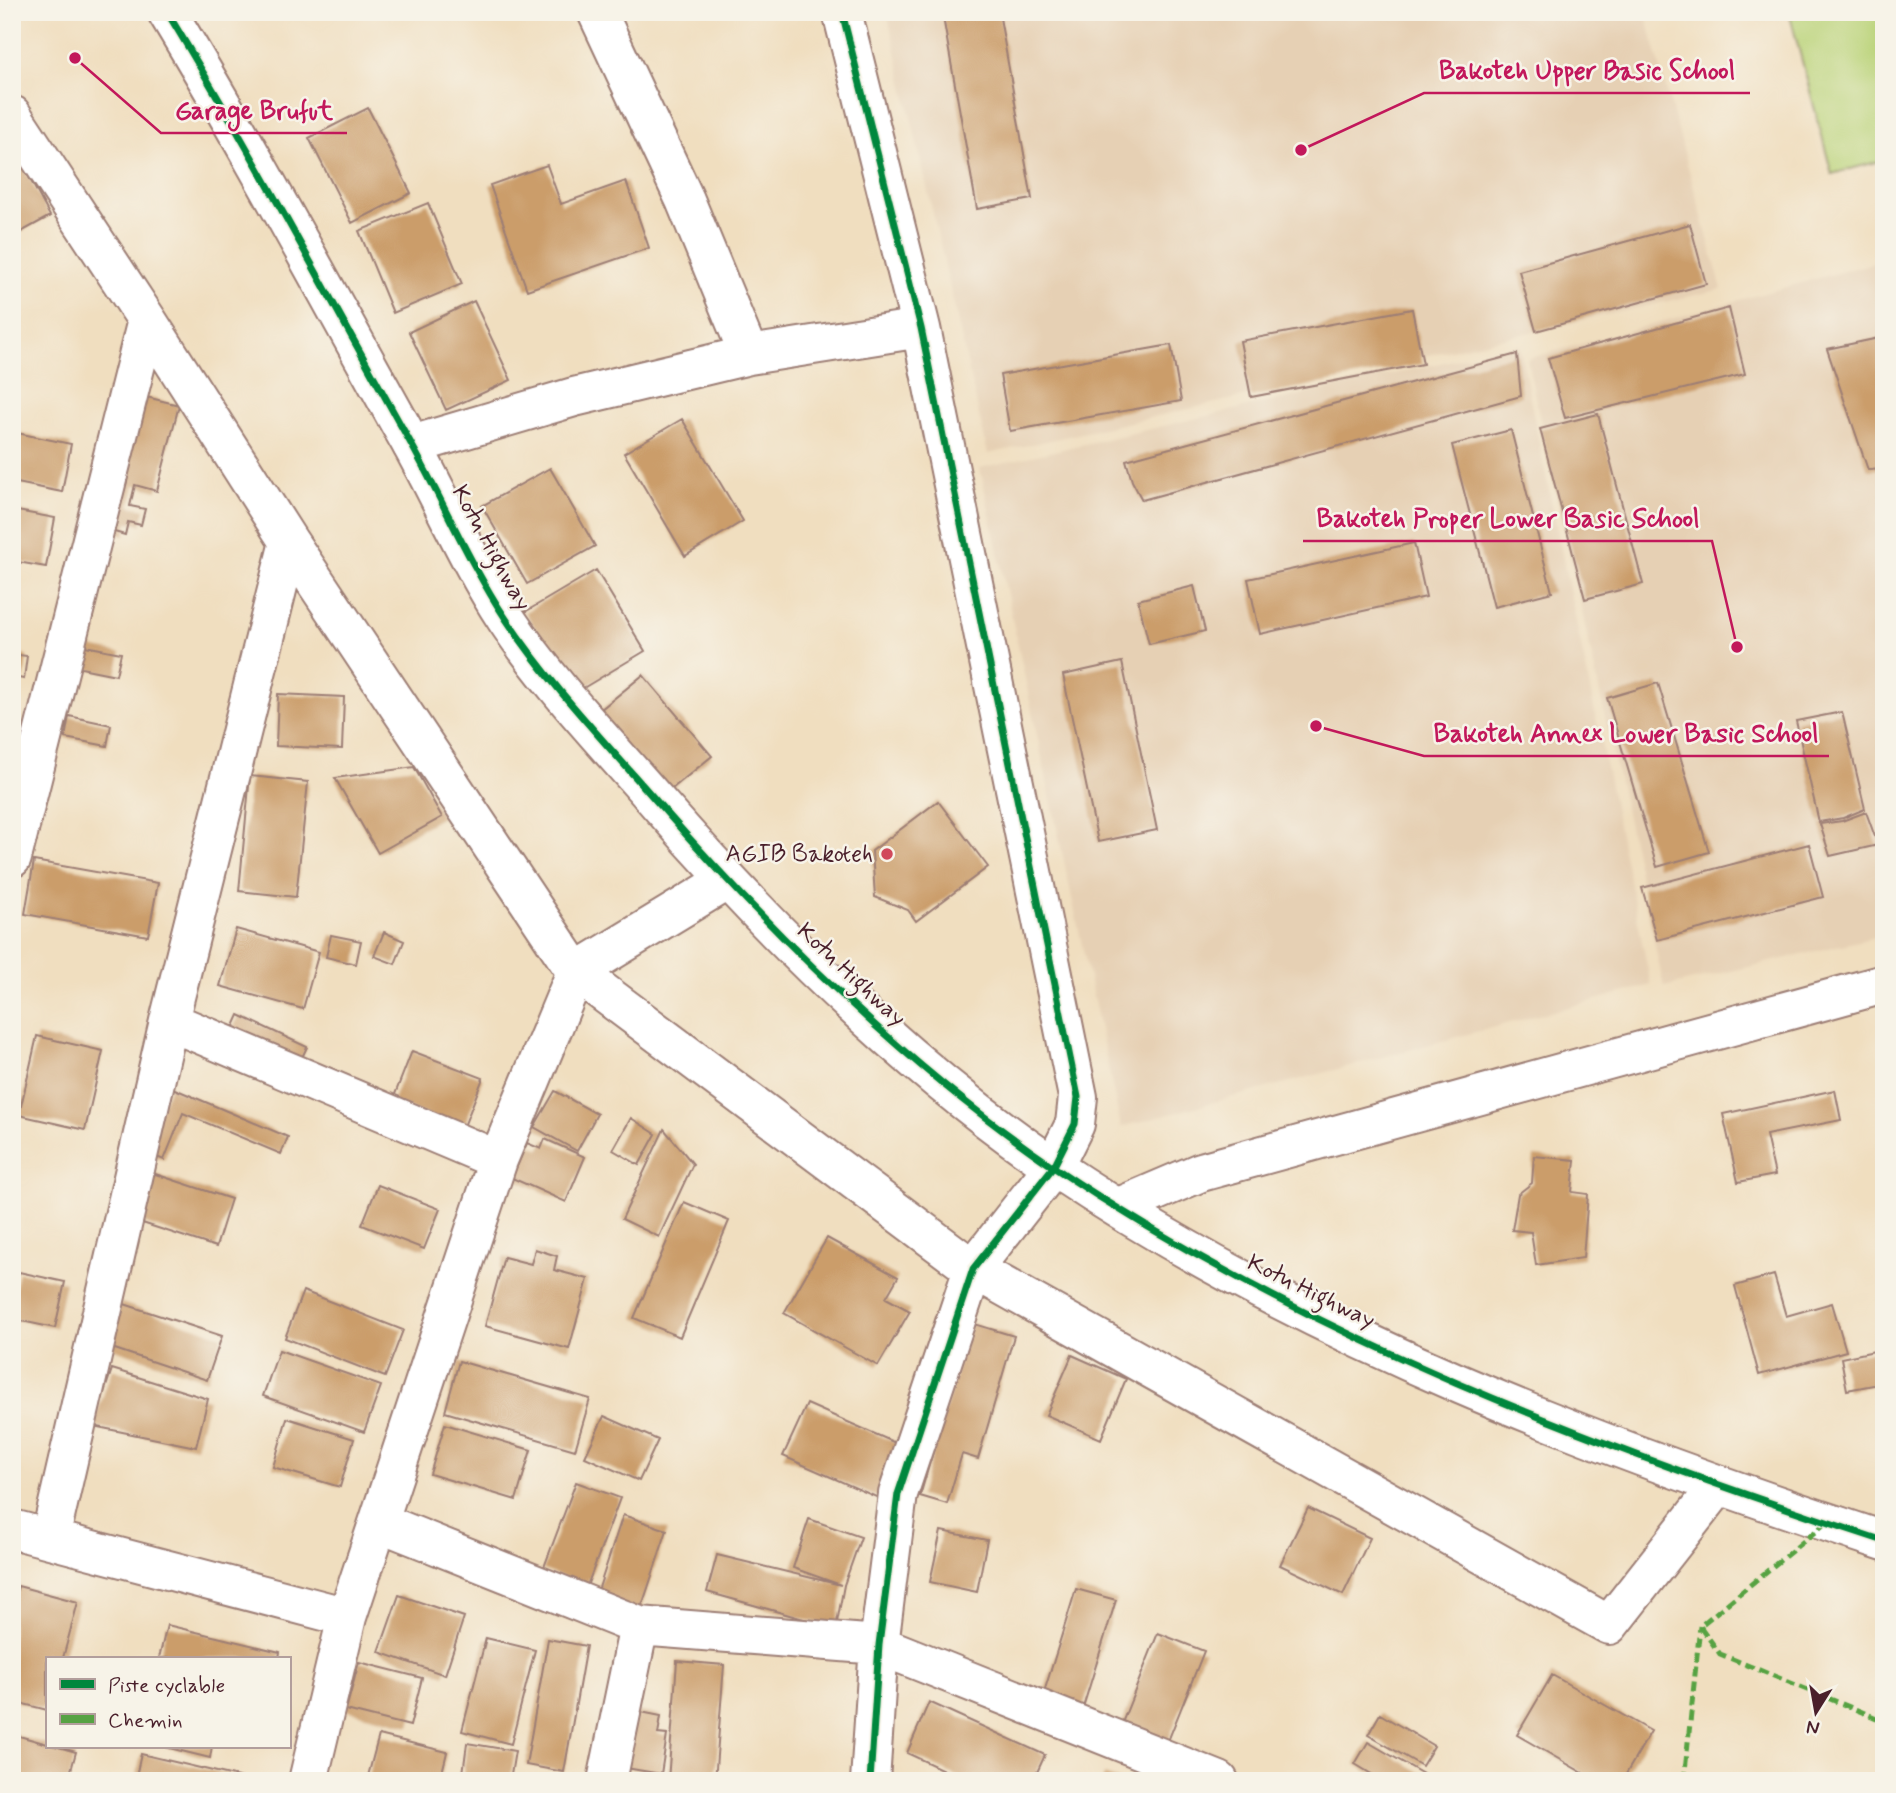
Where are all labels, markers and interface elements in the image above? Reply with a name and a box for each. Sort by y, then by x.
callout: Bakoteh Upper Basic School [1424,46,1750,93]
text: Bakoteh Upper Basic School [1439,55,1735,89]
callout: Garage Brufut [161,86,347,133]
text: Garage Brufut [175,95,334,132]
street label: Kotu Highway [441,480,538,618]
callout: Bakoteh Proper Lower Basic School [1303,494,1712,541]
text: Bakoteh Proper Lower Basic School [1317,503,1699,537]
callout: Bakoteh Annex Lower Basic School [1424,709,1829,756]
text: Bakoteh Annex Lower Basic School [1433,718,1819,752]
place label: AGIB Bakoteh [726,839,873,870]
marker: AGIB Bakoteh [879,846,895,862]
street label: Kotu Highway [788,916,912,1036]
street label: Kotu Highway [1240,1248,1380,1339]
legend [46,1657,290,1748]
text: Piste cyclable [108,1672,225,1700]
north arrow [1780,1678,1850,1748]
text: Chemin [108,1707,182,1735]
text: N [1804,1714,1822,1741]

